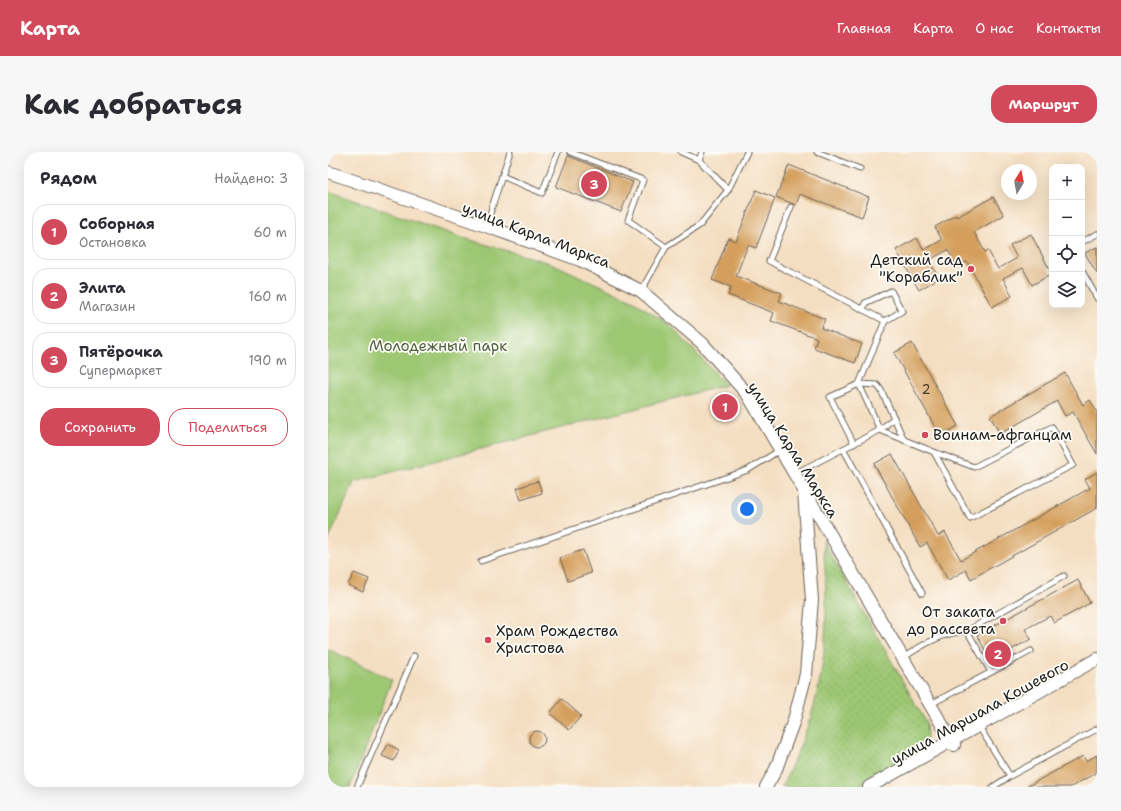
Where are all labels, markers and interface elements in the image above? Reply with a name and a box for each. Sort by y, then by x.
text: Карта [20,16,80,41]
text: Главная [837,19,891,37]
text: Карта [913,19,953,37]
text: О нас [975,19,1014,37]
text: Контакты [1036,19,1101,37]
text: Как добраться [24,85,243,123]
button: Маршрут [991,85,1097,123]
north arrow [1001,164,1037,200]
map controls [1049,164,1085,308]
button: + [1049,164,1085,200]
text: Рядом [40,167,97,189]
pin: 3 [581,169,607,199]
text: Найдено: 3 [214,170,288,187]
street label: улица Карла Маркса [459,198,613,273]
button: − [1049,200,1085,236]
text: Соборная [79,214,155,234]
text: 1 [51,224,57,241]
text: 60 m [254,224,287,241]
text: Остановка [79,234,146,251]
button: locate [1049,236,1085,272]
place label: Детский сад "Кораблик" [871,250,963,287]
marker: Детский сад "Кораблик" [966,264,976,274]
button: layers [1049,272,1085,308]
text: Элита [79,278,126,298]
text: 2 [49,288,59,305]
text: 160 m [249,288,287,305]
text: Магазин [79,298,135,315]
park label: Молодежный парк [369,336,507,356]
text: Пятёрочка [79,342,163,362]
text: 3 [49,352,59,369]
text: 190 m [248,352,287,369]
text: Супермаркет [79,362,162,379]
street label: улица Карла Маркса [743,378,843,522]
house number: 2 [921,381,931,398]
pin: 1 [712,392,738,422]
button: Сохранить [40,408,160,446]
button: Поделиться [168,408,288,446]
place label: Воинам-афганцам [933,425,1072,445]
marker: Воинам-афганцам [920,430,930,440]
your location [737,499,757,519]
place label: От заката до рассвета [907,602,996,639]
marker: От заката до рассвета [998,616,1008,626]
place label: Храм Рождества Христова [496,621,619,658]
marker: Храм Рождества Христова [483,635,493,645]
pin: 2 [985,639,1011,669]
street label: улица Маршала Кошевого [888,655,1072,769]

